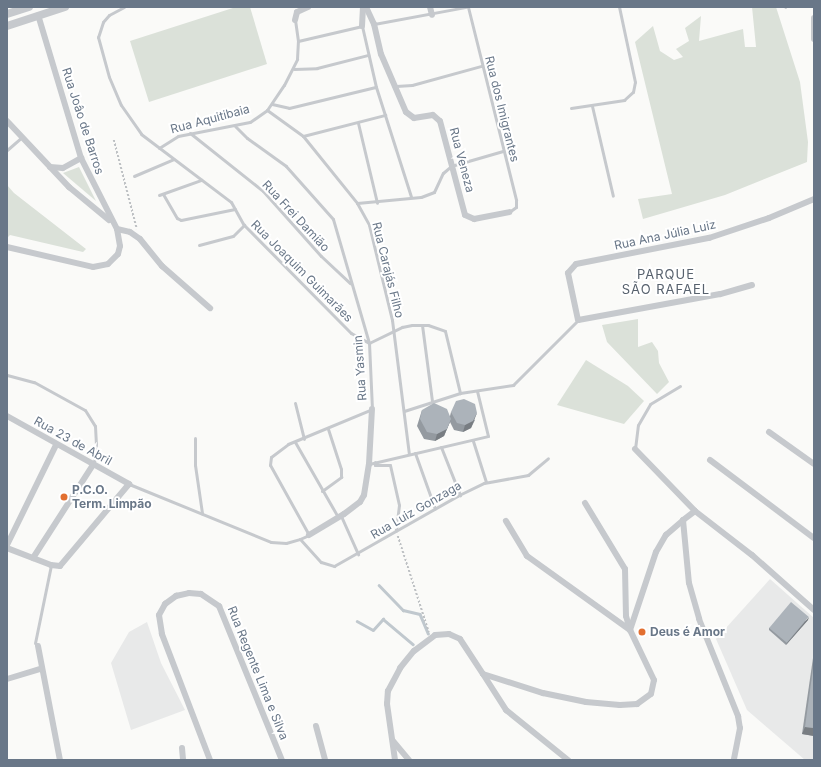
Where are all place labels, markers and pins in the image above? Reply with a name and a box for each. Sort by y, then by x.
place label: P.C.O. Term. Limpão [72,483,152,511]
marker: P.C.O. Term. Limpão [59,492,69,502]
place label: Deus é Amor [650,625,725,639]
marker: Deus é Amor [637,627,647,637]

